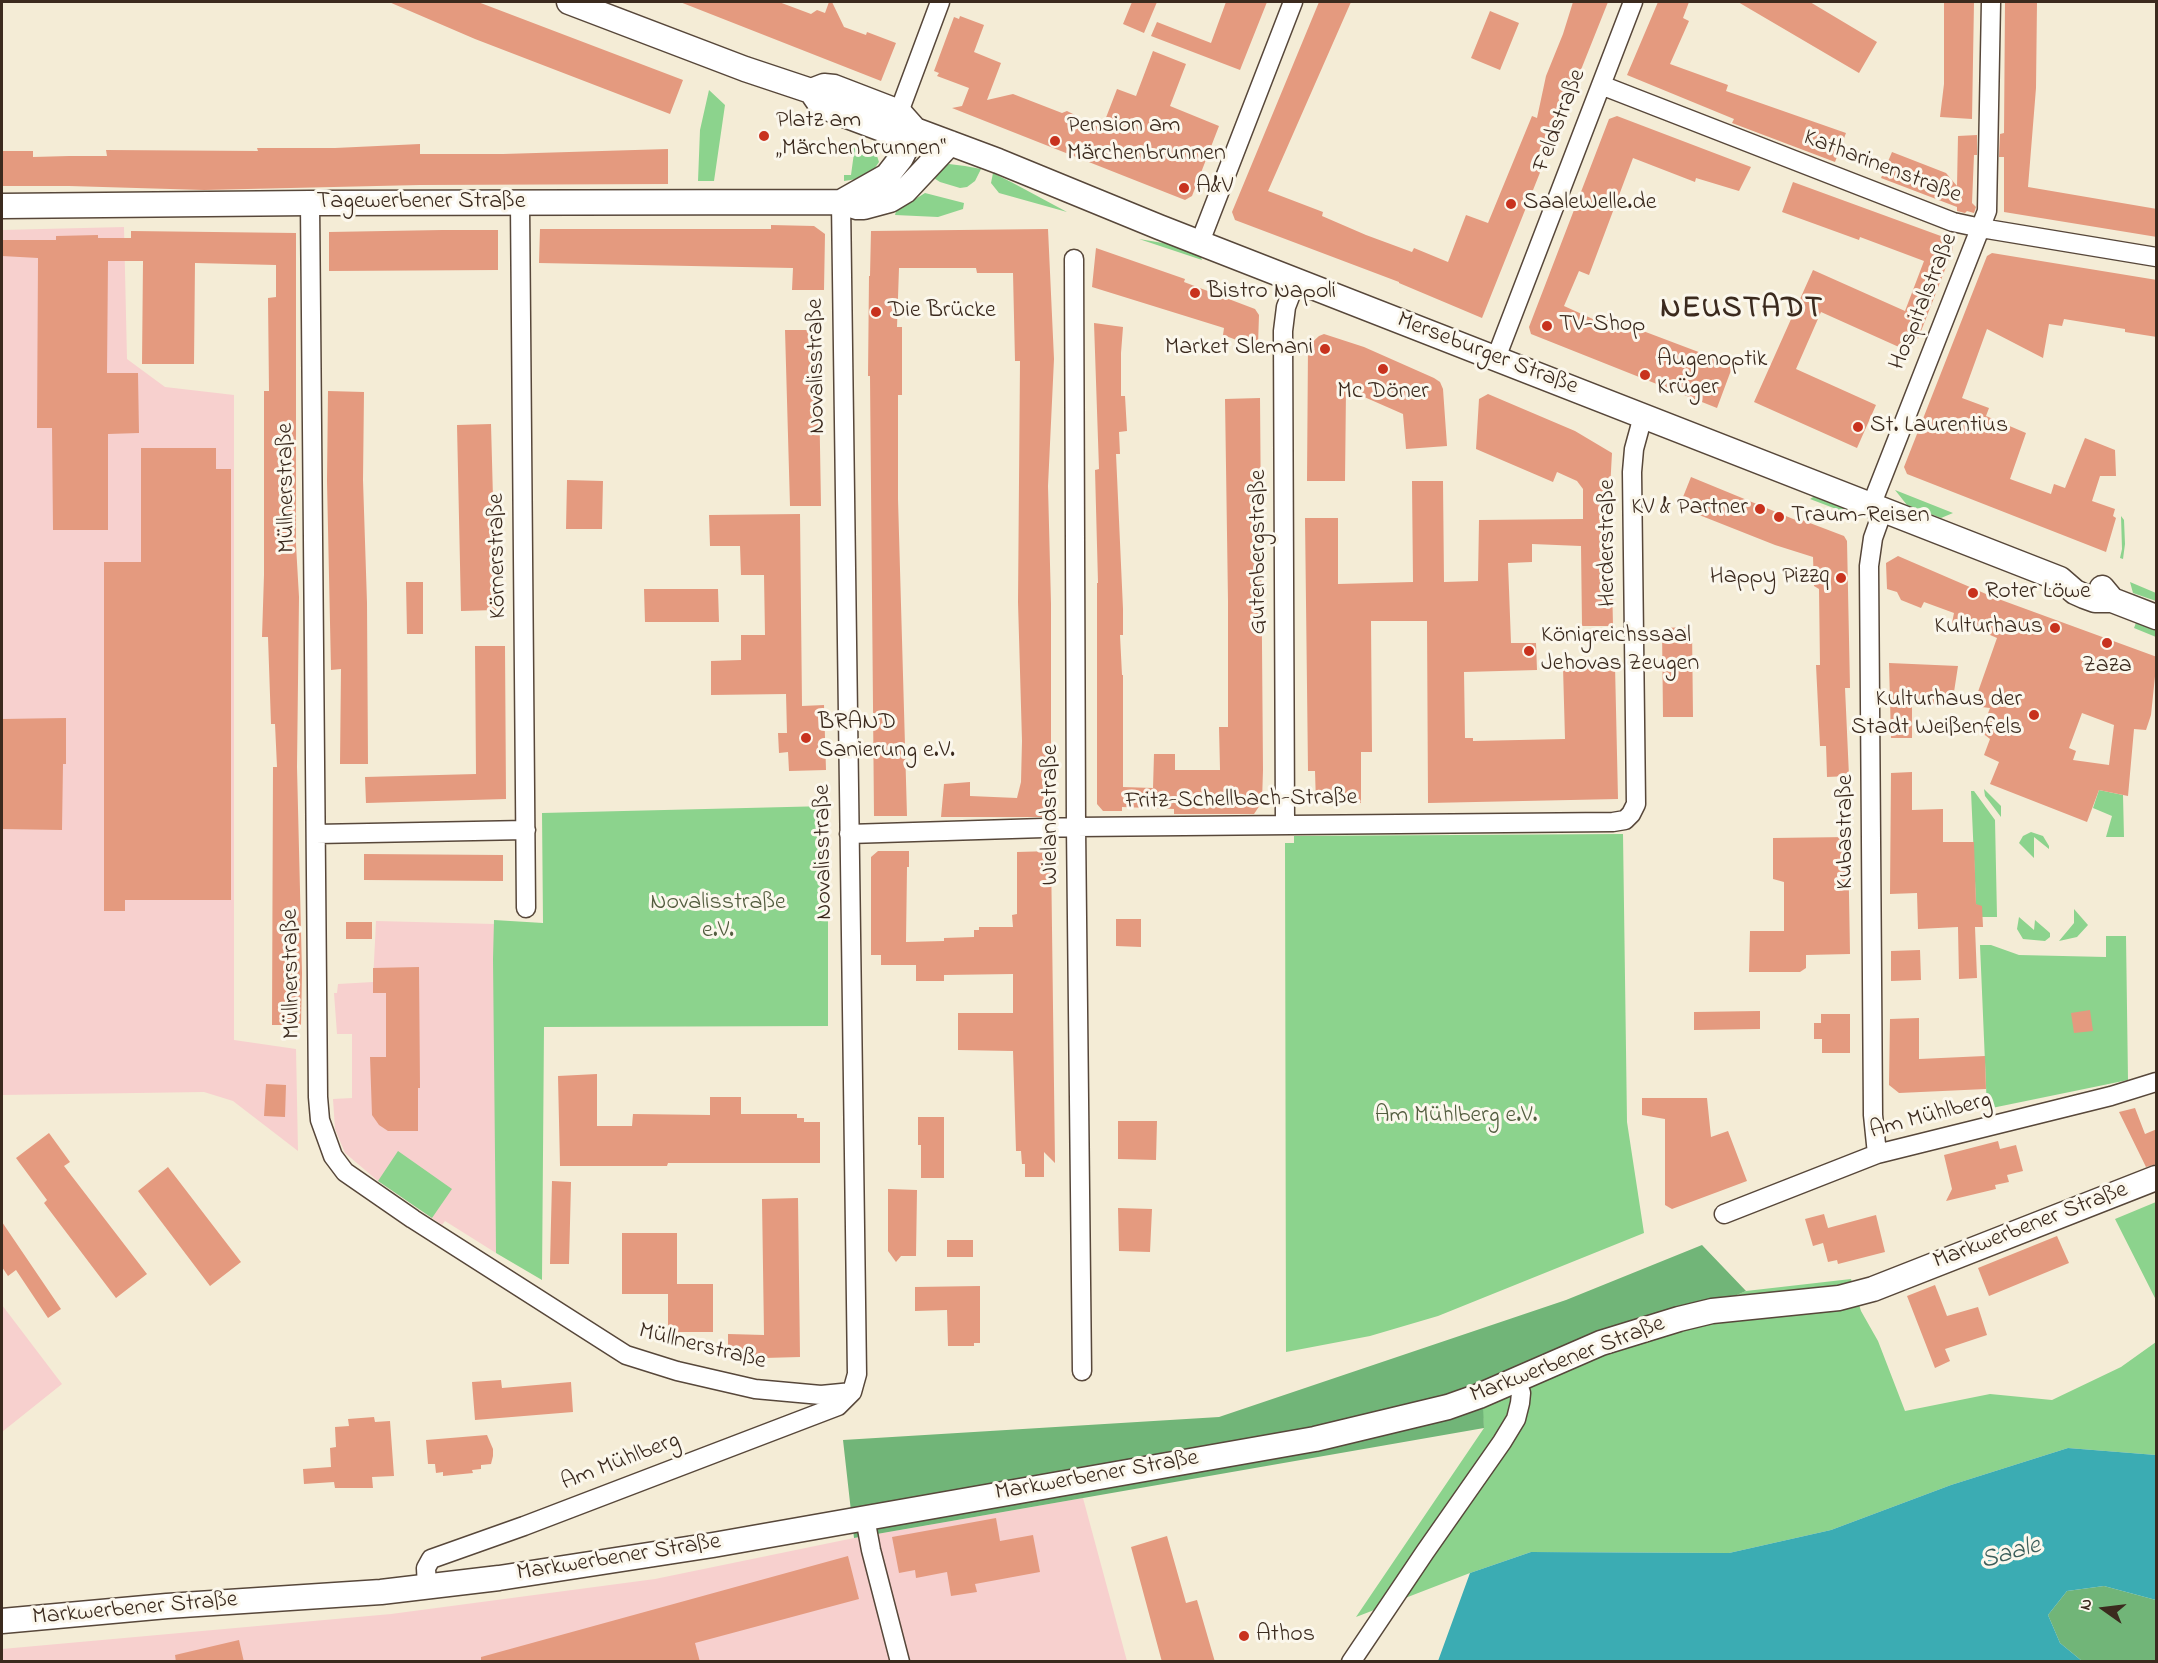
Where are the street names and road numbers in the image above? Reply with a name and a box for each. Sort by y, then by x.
street label: Feldstraße [1528,66,1594,176]
street label: Katharinenstraße [1799,125,1965,211]
street label: Tagewerbener Straße [317,189,525,217]
street label: Hospitalstraße [1884,229,1966,375]
street label: Novalisstraße [802,298,834,434]
street label: Merseburger Straße [1392,307,1582,403]
street label: Müllnerstraße [272,423,304,553]
street label: Gutenbergstraße [1246,470,1274,634]
street label: Herderstraße [1595,479,1623,607]
street label: Körnerstraße [484,493,514,619]
street label: Wielandstraße [1038,744,1066,886]
street label: Kubastraße [1833,775,1861,889]
street label: Novalisstraße [809,784,841,920]
street label: Fritz-Schellbach-Straße [1124,785,1358,817]
street label: Müllnerstraße [277,909,309,1039]
street label: Am Mühlberg [1867,1087,1995,1147]
street label: Markwerbener Straße [1930,1177,2132,1277]
street label: Markwerbener Straße [1467,1311,1669,1411]
street label: Müllnerstraße [635,1318,769,1378]
street label: Am Mühlberg [558,1427,684,1499]
street label: Markwerbener Straße [993,1445,1201,1509]
street label: Markwerbener Straße [515,1529,723,1589]
street label: Markwerbener Straße [31,1587,239,1633]

